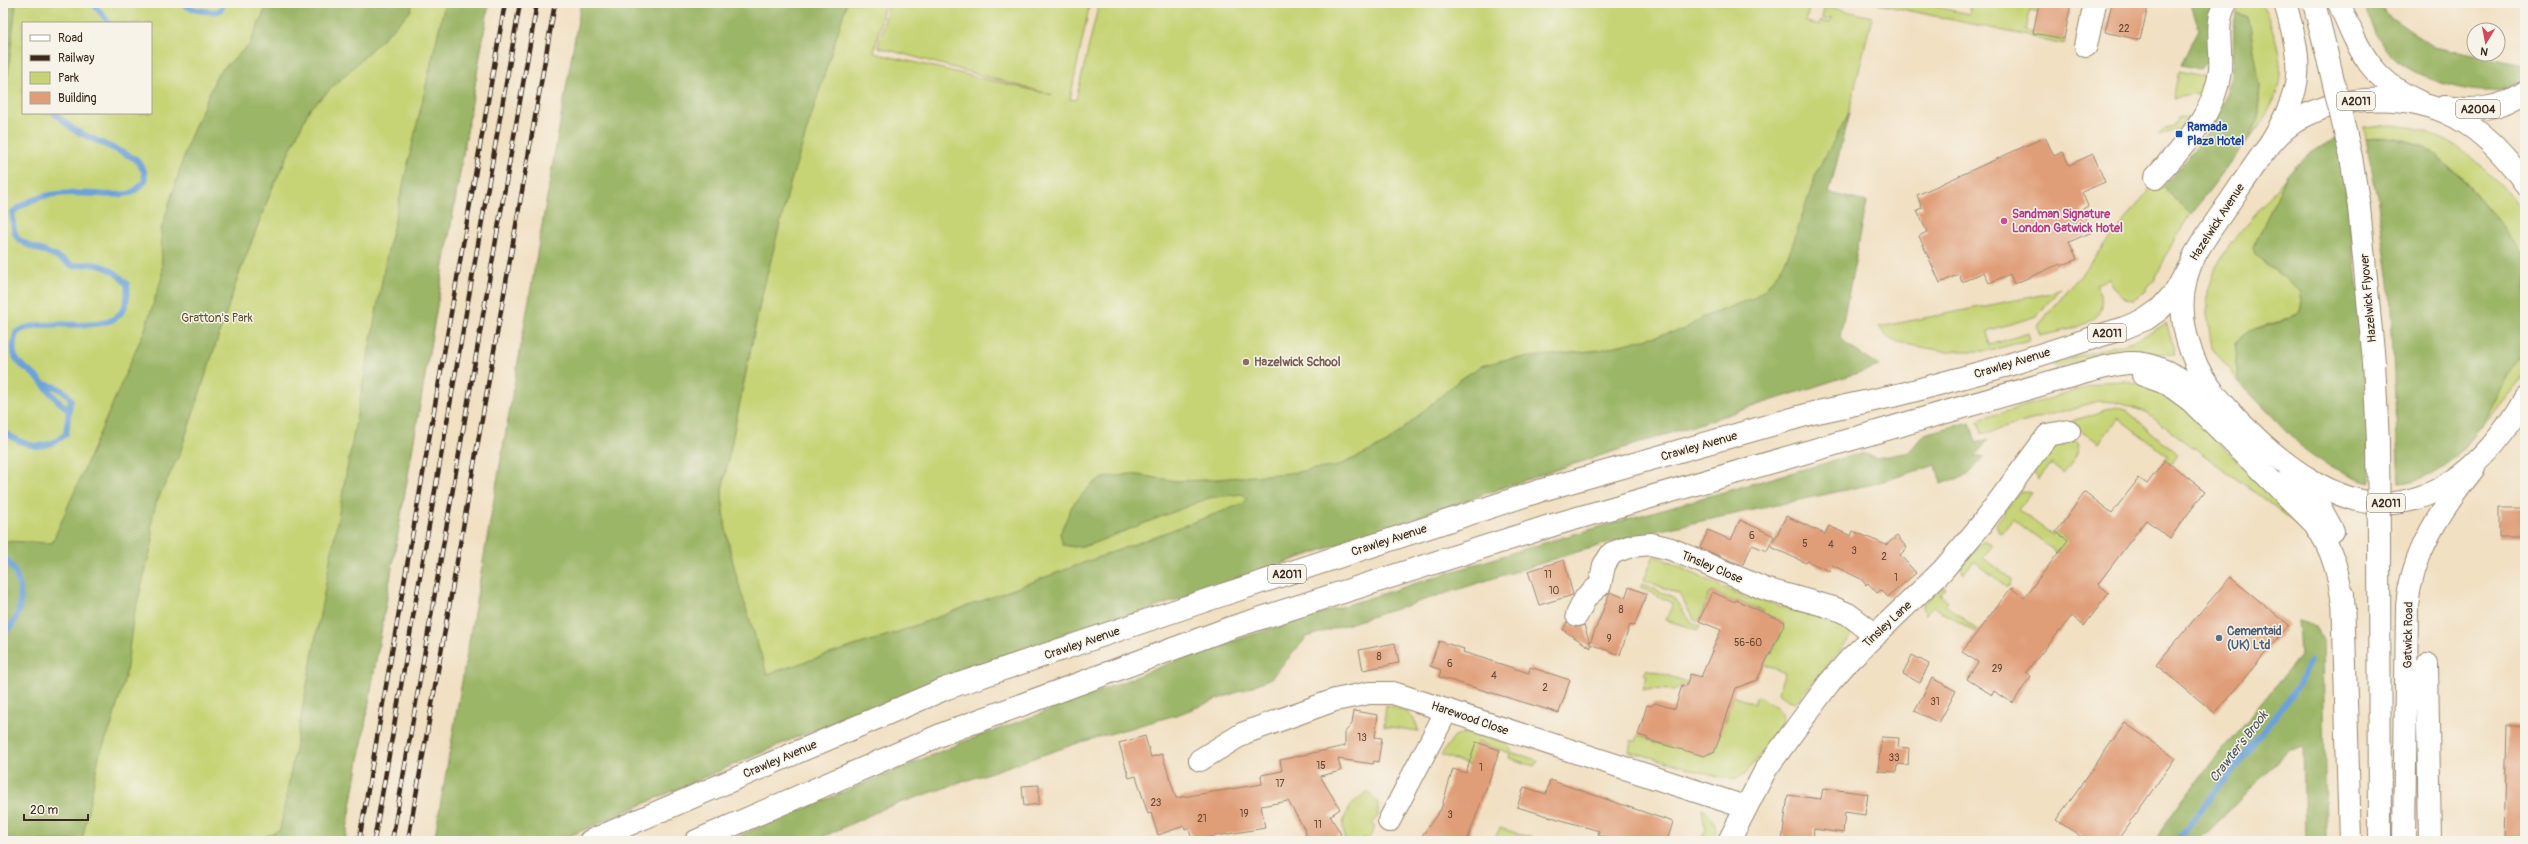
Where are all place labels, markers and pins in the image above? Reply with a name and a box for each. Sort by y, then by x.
place label: Ramada Plaza Hotel [2187,120,2244,149]
marker: Ramada Plaza Hotel [2174,129,2184,139]
place label: Sandman Signature London Gatwick Hotel [2012,207,2123,236]
marker: Sandman Signature London Gatwick Hotel [1999,216,2009,226]
place label: Hazelwick School [1254,355,1341,370]
marker: Hazelwick School [1241,357,1251,367]
place label: Cementaid (UK) Ltd [2227,624,2282,653]
marker: Cementaid (UK) Ltd [2214,633,2224,643]

